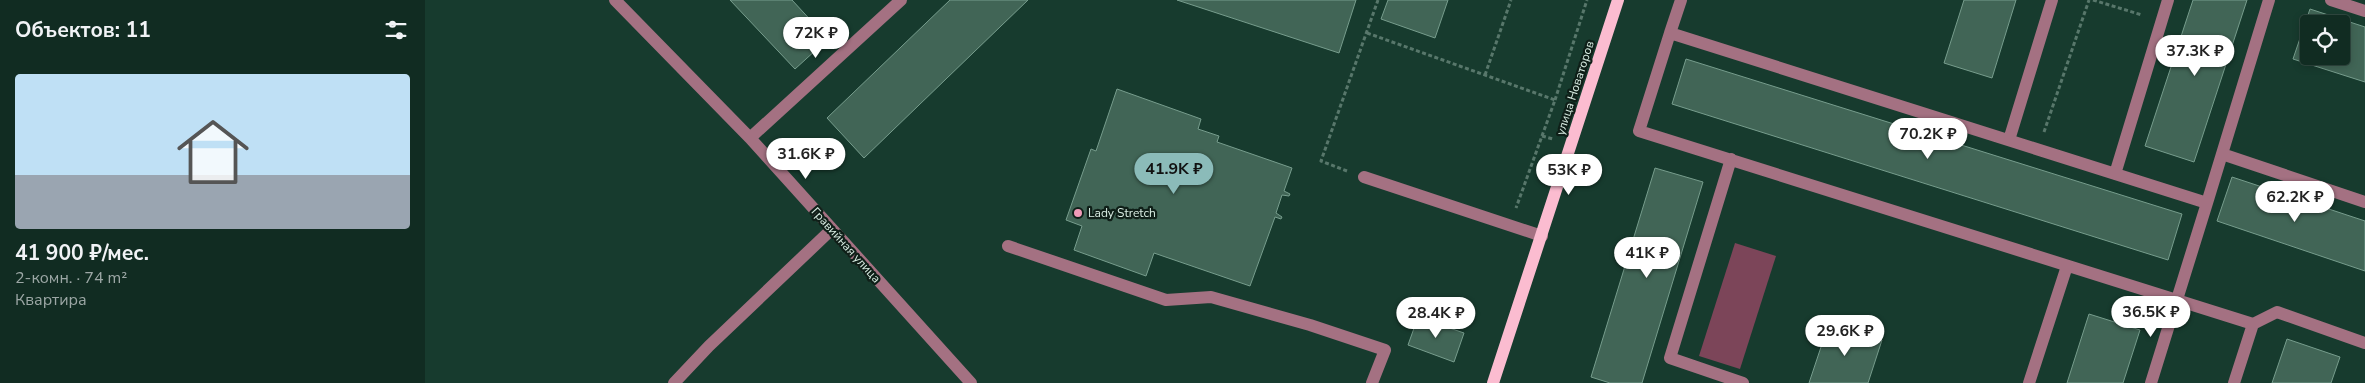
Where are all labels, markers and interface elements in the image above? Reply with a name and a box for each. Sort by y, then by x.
map controls [2300,15,2350,65]
button: locate [2300,15,2350,65]
text: Объектов: 11 [15,16,151,44]
icon: filters [382,16,410,44]
pin: 72K ₽ [781,17,851,59]
text: 72K ₽ [794,22,838,44]
pin: 37.3K ₽ [2149,34,2241,77]
street label: улица Новаторов [1552,38,1598,137]
text: 37.3K ₽ [2166,40,2224,62]
icon: home [168,107,258,197]
pin: 70.2K ₽ [1882,118,1974,160]
text: 70.2K ₽ [1899,123,1957,145]
pin: 31.6K ₽ [760,138,852,180]
text: 31.6K ₽ [777,143,835,165]
pin: 41.9K ₽ [1128,152,1220,195]
pin: 53K ₽ [1534,154,1604,196]
text: 41.9K ₽ [1145,158,1203,180]
text: 53K ₽ [1547,159,1591,181]
pin: 62.2K ₽ [2249,180,2341,223]
text: 62.2K ₽ [2266,186,2324,208]
street label: Гравийная улица [808,204,884,286]
place label: Lady Stretch [1088,205,1156,221]
marker: Lady Stretch [1072,207,1084,219]
pin: 41K ₽ [1612,236,1682,279]
text: 41 900 ₽/мес. [15,239,149,267]
text: 41K ₽ [1625,242,1669,264]
text: 2-комн. · 74 m² [15,267,127,289]
text: Квартира [15,289,87,311]
pin: 28.4K ₽ [1390,296,1482,339]
pin: 36.5K ₽ [2105,296,2197,338]
text: 36.5K ₽ [2122,301,2180,323]
text: 28.4K ₽ [1407,302,1465,324]
pin: 29.6K ₽ [1799,314,1891,357]
text: 29.6K ₽ [1816,320,1874,342]

